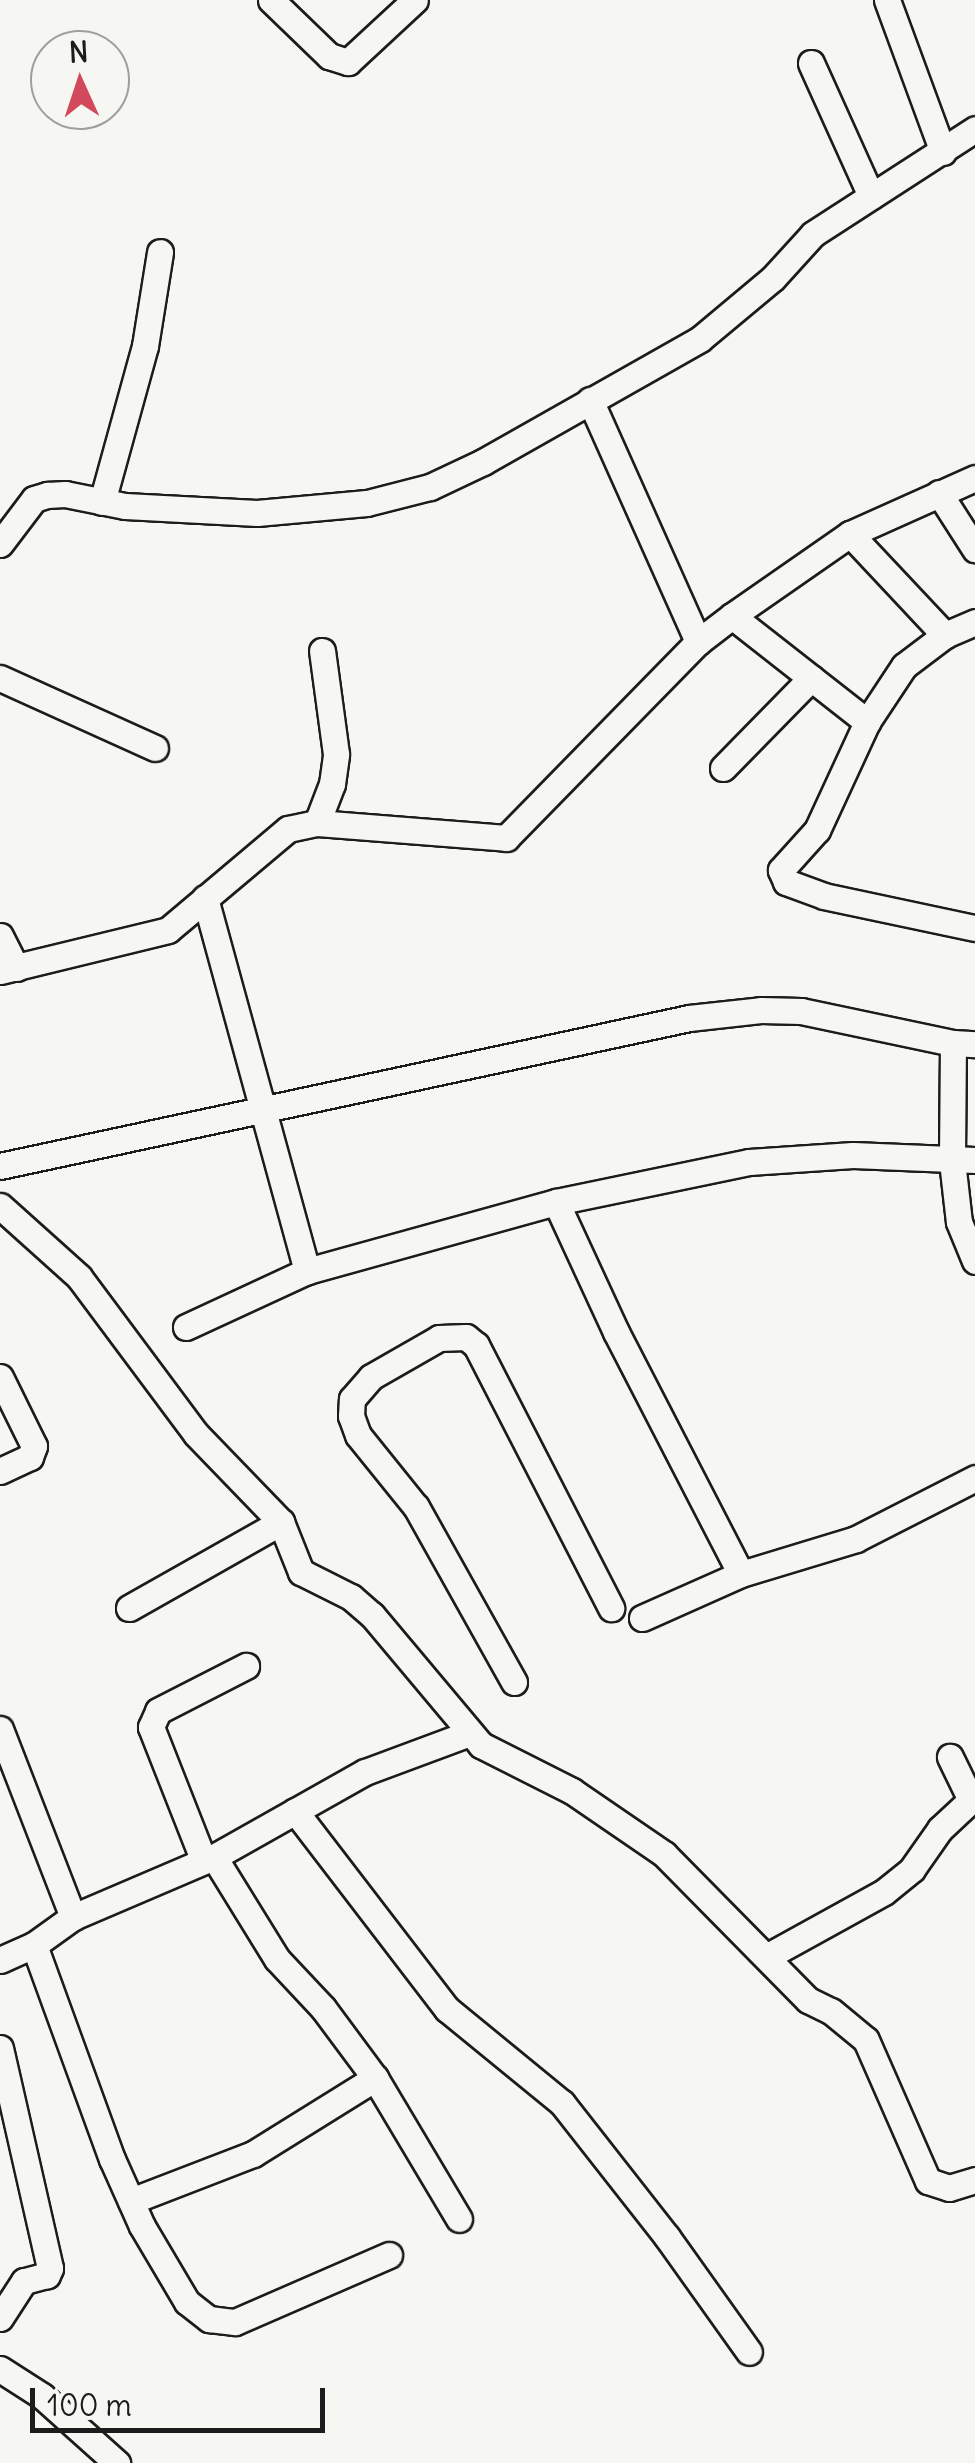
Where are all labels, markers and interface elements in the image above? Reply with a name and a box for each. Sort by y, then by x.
north arrow [30,30,130,130]
text: N [68,34,89,71]
scale bar [35,2368,330,2430]
text: 100 m [47,2386,132,2424]

